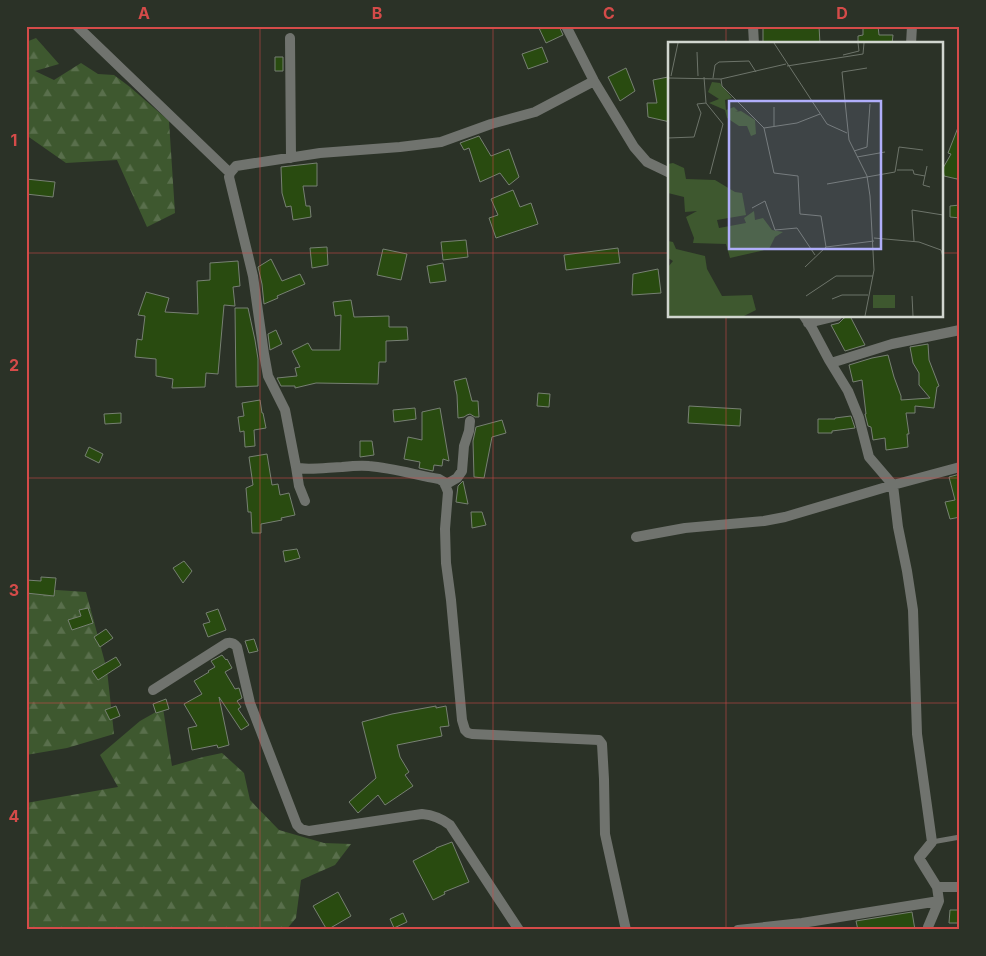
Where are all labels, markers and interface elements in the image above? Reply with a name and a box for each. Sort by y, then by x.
text: A [138,3,150,23]
text: B [372,3,382,23]
text: C [603,3,615,23]
text: D [836,3,848,23]
inset map [668,42,944,318]
text: 1 [11,130,17,150]
text: 2 [9,355,19,375]
text: 3 [9,580,19,600]
text: 4 [9,806,20,826]

